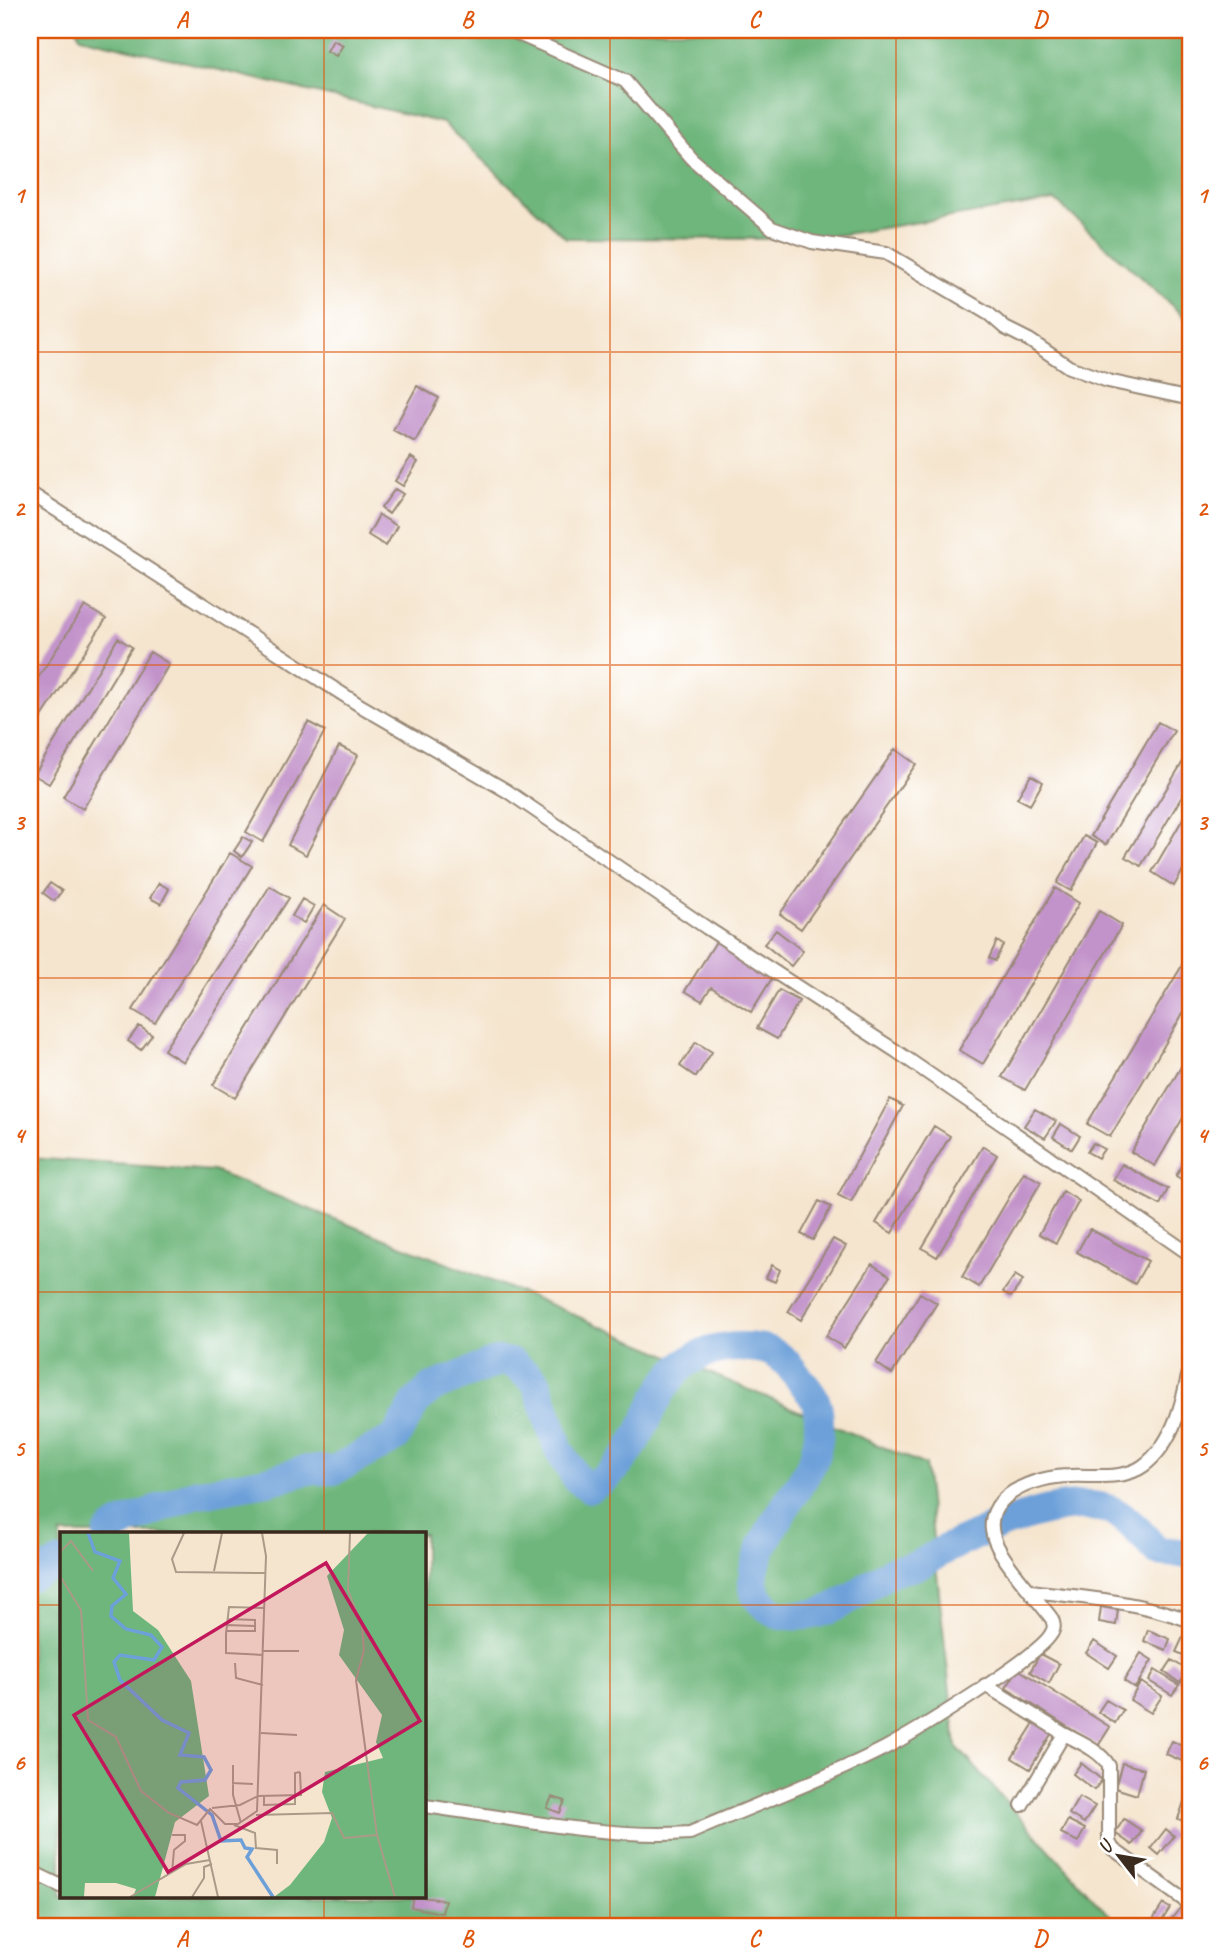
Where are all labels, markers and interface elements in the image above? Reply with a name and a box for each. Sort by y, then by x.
text: A [176,5,190,34]
text: B [461,5,475,34]
text: C [749,5,763,34]
text: D [1033,5,1049,34]
text: 1 [14,181,27,210]
text: 1 [1197,181,1210,210]
text: 2 [14,494,27,523]
text: 2 [1197,494,1210,523]
text: 3 [14,808,27,837]
text: 3 [1197,808,1210,837]
text: 4 [14,1121,27,1150]
text: 4 [1197,1121,1210,1150]
text: 5 [14,1434,26,1463]
text: 5 [1197,1434,1209,1463]
inset map [60,1532,425,1898]
text: 6 [14,1748,27,1777]
text: 6 [1197,1748,1210,1777]
north arrow [1084,1820,1154,1890]
text: U [1093,1834,1120,1858]
text: A [176,1924,190,1953]
text: B [461,1924,475,1953]
text: C [749,1924,763,1953]
text: D [1033,1924,1049,1953]

